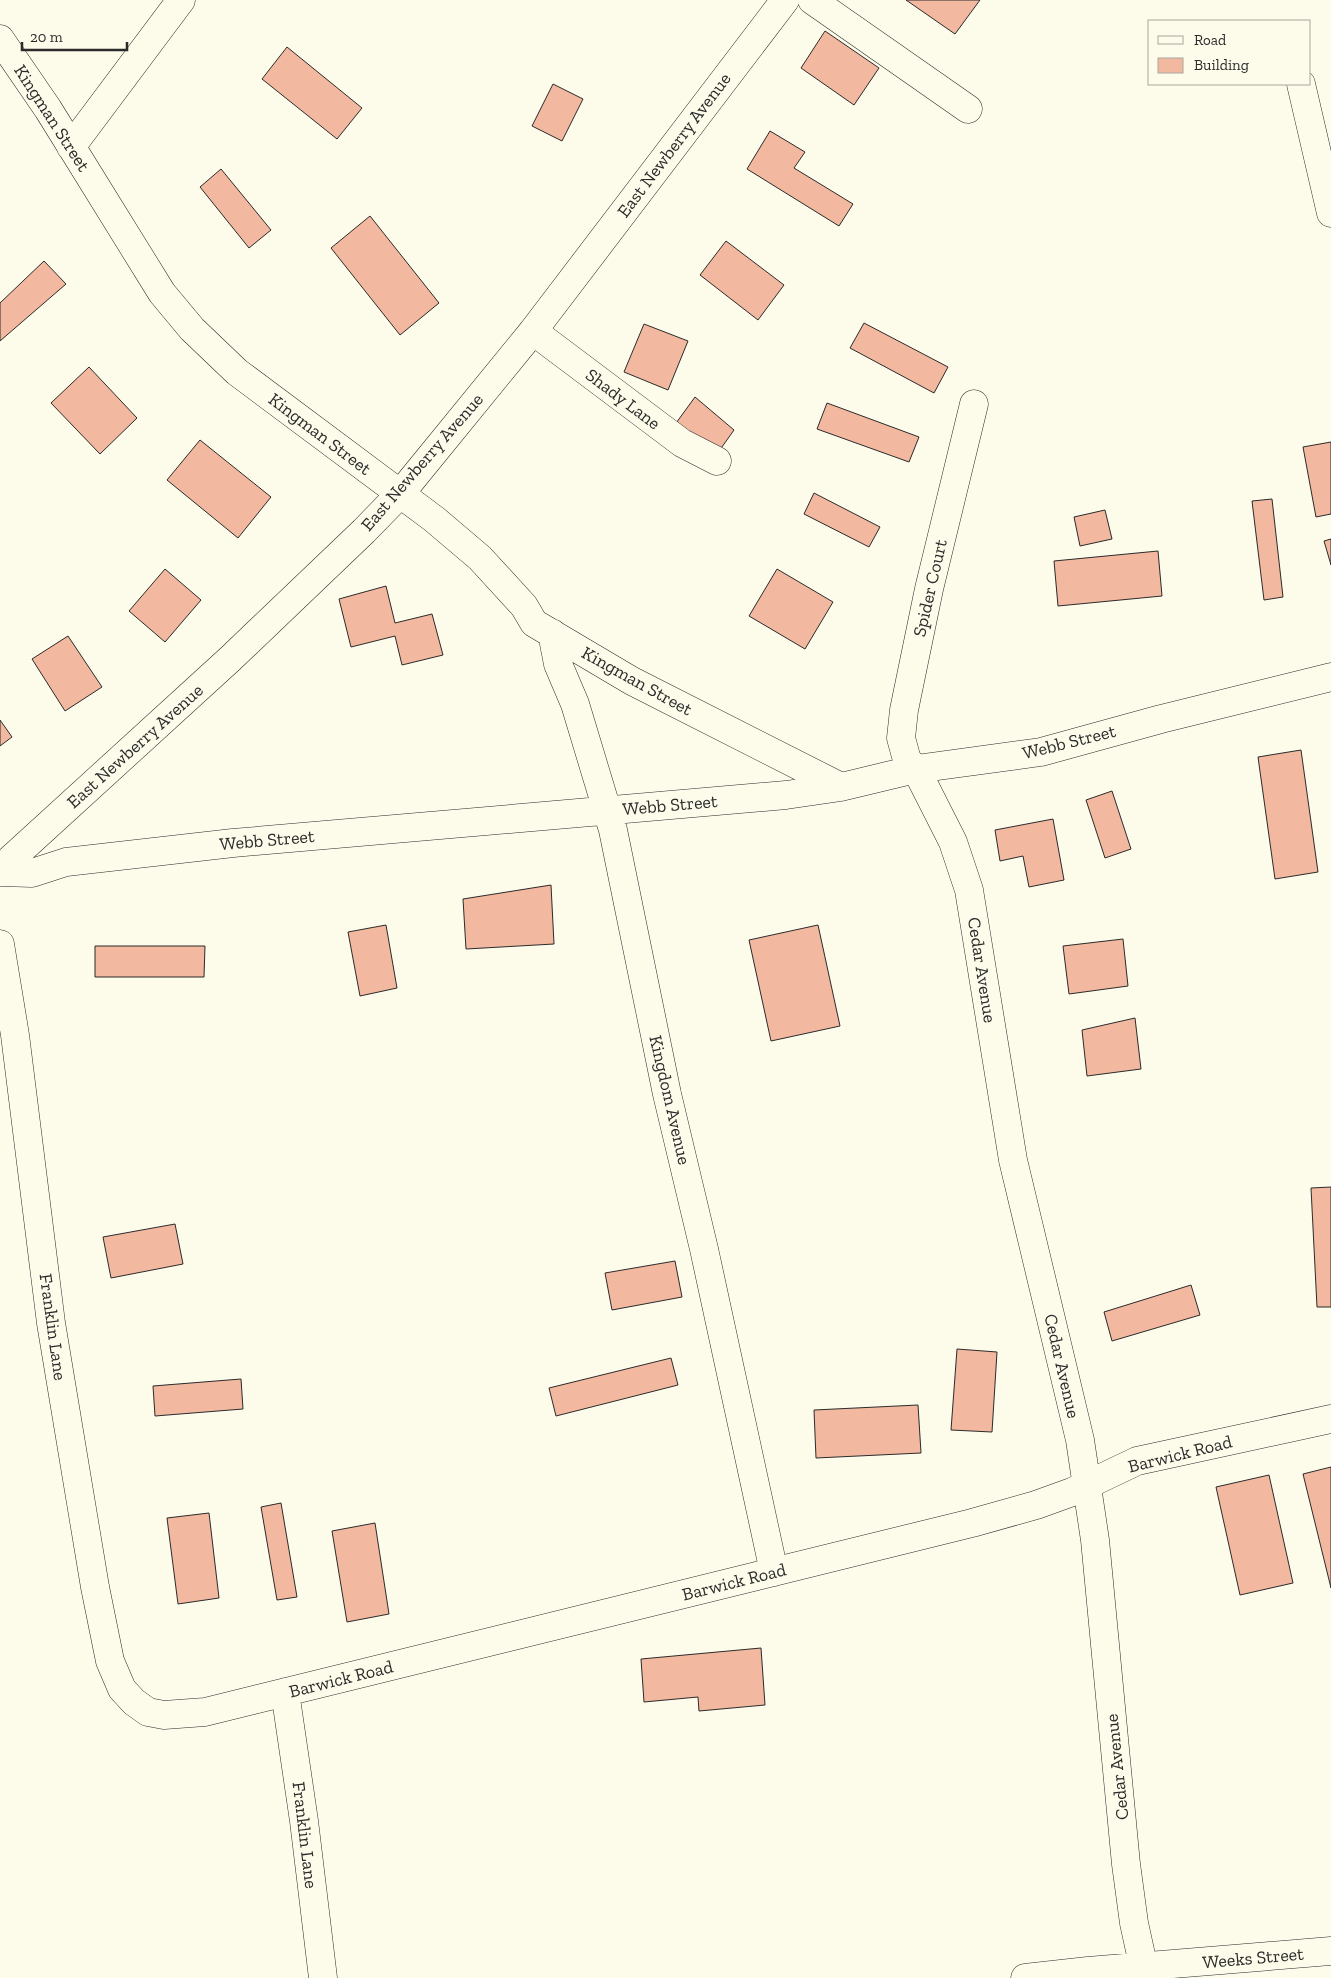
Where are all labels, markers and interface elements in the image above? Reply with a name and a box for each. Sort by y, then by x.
scale bar [22,20,128,52]
legend [1148,20,1311,85]
text: 20 m [30,28,63,46]
text: Road [1194,31,1227,49]
text: Building [1194,56,1249,74]
street label: Kingman Street [9,60,95,176]
street label: East Newberry Avenue [612,68,736,222]
street label: Shady Lane [581,364,665,434]
street label: Kingman Street [264,388,376,480]
street label: East Newberry Avenue [356,389,488,535]
street label: Spider Court [908,537,952,639]
street label: Kingman Street [578,642,696,721]
street label: East Newberry Avenue [62,679,208,813]
street label: Webb Street [1020,720,1118,764]
street label: Webb Street [622,790,719,820]
street label: Webb Street [219,825,316,855]
street label: Cedar Avenue [963,916,1001,1024]
street label: Kingdom Avenue [644,1033,696,1167]
street label: Franklin Lane [35,1272,71,1382]
street label: Cedar Avenue [1039,1312,1085,1420]
street label: Barwick Road [1126,1430,1234,1478]
street label: Barwick Road [680,1558,788,1606]
street label: Barwick Road [287,1655,395,1703]
street label: Cedar Avenue [1100,1713,1134,1821]
street label: Franklin Lane [288,1780,322,1890]
street label: Weeks Street [1201,1943,1305,1973]

